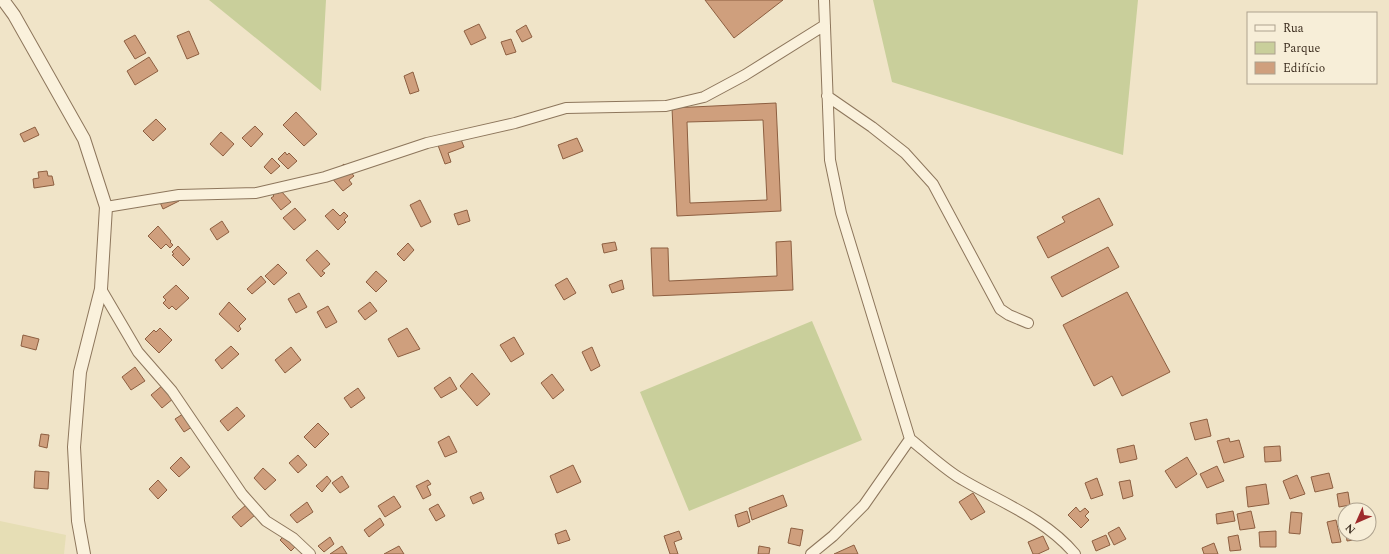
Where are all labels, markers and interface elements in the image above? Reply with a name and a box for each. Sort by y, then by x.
legend [1247,12,1377,84]
text: Rua [1283,19,1304,38]
text: Parque [1283,39,1320,58]
text: Edifício [1283,59,1325,78]
north arrow [1337,502,1377,542]
text: N [1341,520,1359,538]

